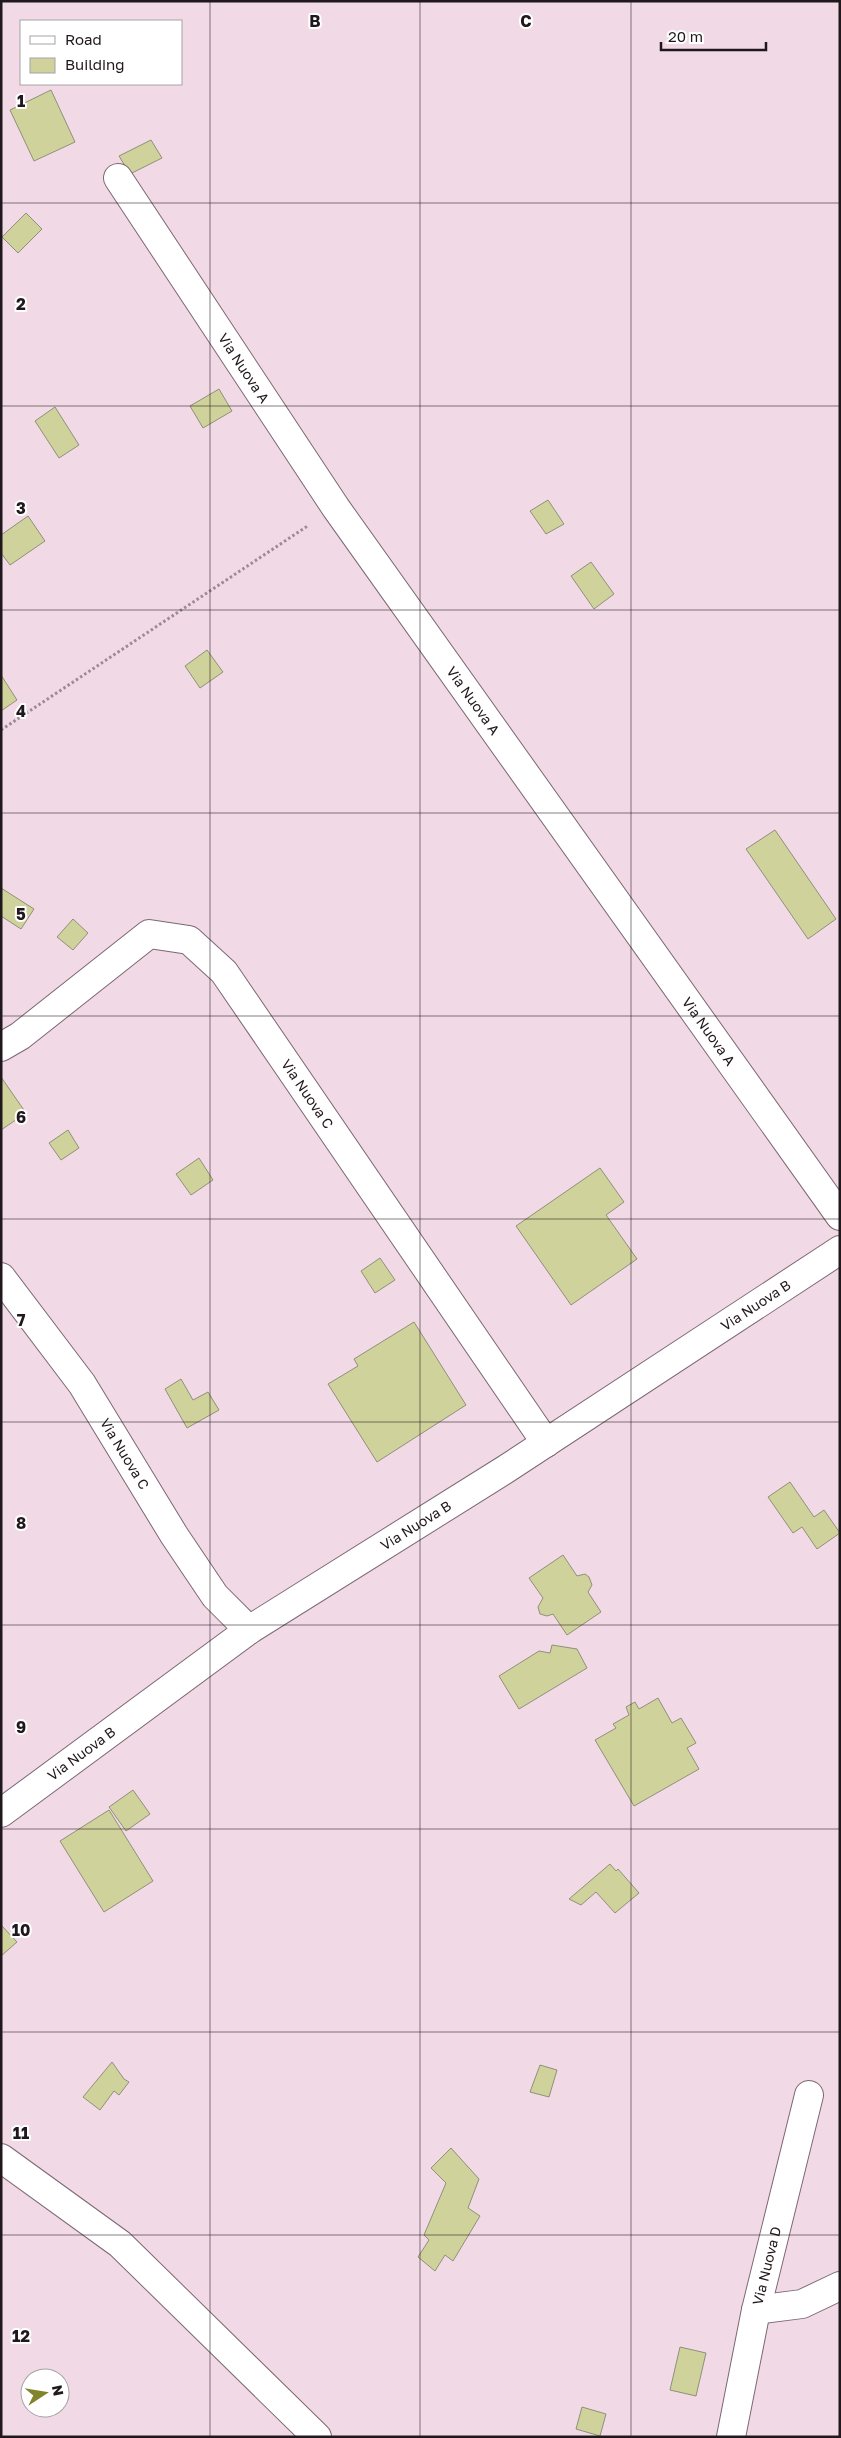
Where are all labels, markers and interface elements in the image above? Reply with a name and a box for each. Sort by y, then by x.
text: B [309,11,321,31]
text: C [520,11,532,31]
legend [20,20,182,85]
scale bar [661,20,766,52]
text: 20 m [668,27,703,45]
text: Road [65,30,102,48]
text: Building [65,55,125,73]
text: 1 [17,91,25,111]
text: 2 [16,294,26,314]
street label: Via Nuova A [215,330,274,407]
text: 3 [16,498,26,518]
street label: Via Nuova A [443,663,504,738]
text: 4 [16,701,26,721]
text: 5 [16,904,26,924]
street label: Via Nuova A [679,994,740,1069]
street label: Via Nuova C [278,1056,337,1132]
text: 6 [16,1107,26,1127]
street label: Via Nuova B [717,1276,794,1334]
text: 7 [17,1310,26,1330]
street label: Via Nuova C [97,1415,153,1492]
street label: Via Nuova B [377,1497,454,1554]
text: 8 [16,1513,26,1533]
text: 9 [16,1717,26,1737]
street label: Via Nuova B [44,1723,118,1784]
text: 10 [12,1920,30,1940]
text: 11 [13,2123,29,2143]
street label: Via Nuova D [749,2225,784,2307]
text: 12 [12,2326,30,2346]
north arrow [20,2368,70,2418]
text: N [49,2383,68,2397]

